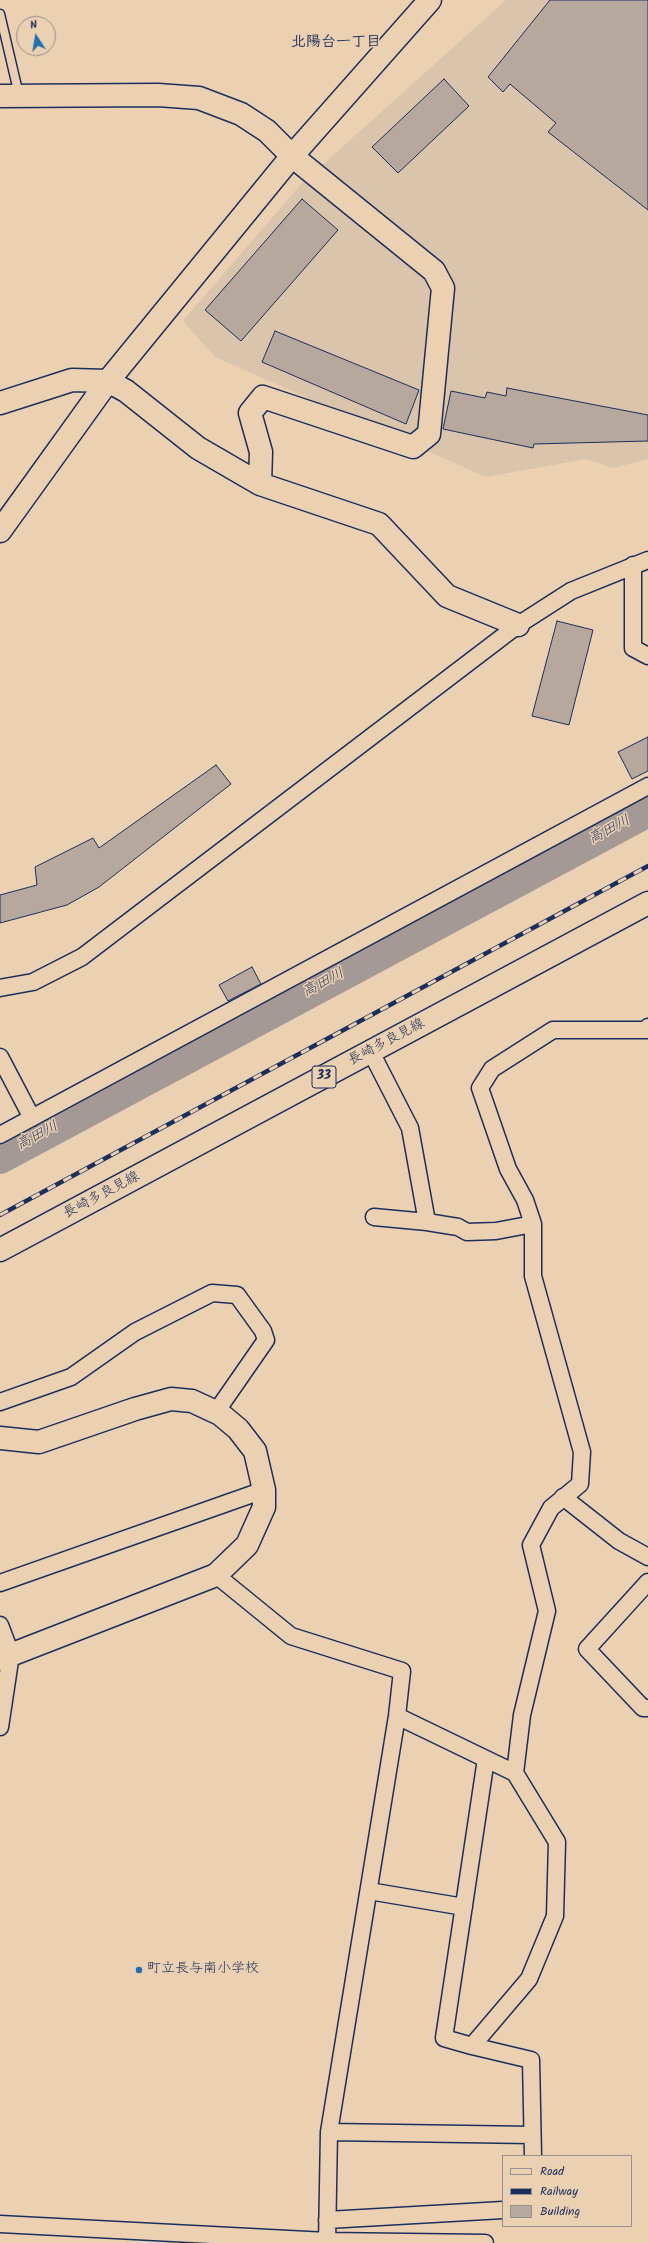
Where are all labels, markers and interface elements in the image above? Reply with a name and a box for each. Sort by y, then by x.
north arrow [16,16,56,56]
text: N [28,16,39,35]
district label: 北陽台一丁目 [291,34,381,52]
water label: 高田川 [586,812,634,850]
water label: 高田川 [300,965,348,1003]
street label: 長崎多良見線 [346,1016,428,1070]
road number: 33 [312,1066,336,1088]
water label: 高田川 [14,1118,62,1156]
street label: 長崎多良見線 [61,1169,143,1223]
place label: 町立長与南小学校 [147,1962,259,1978]
marker: 町立長与南小学校 [134,1965,144,1975]
legend [502,2155,632,2227]
text: Road [540,2162,564,2181]
text: Railway [540,2182,578,2201]
text: Building [540,2202,580,2221]

